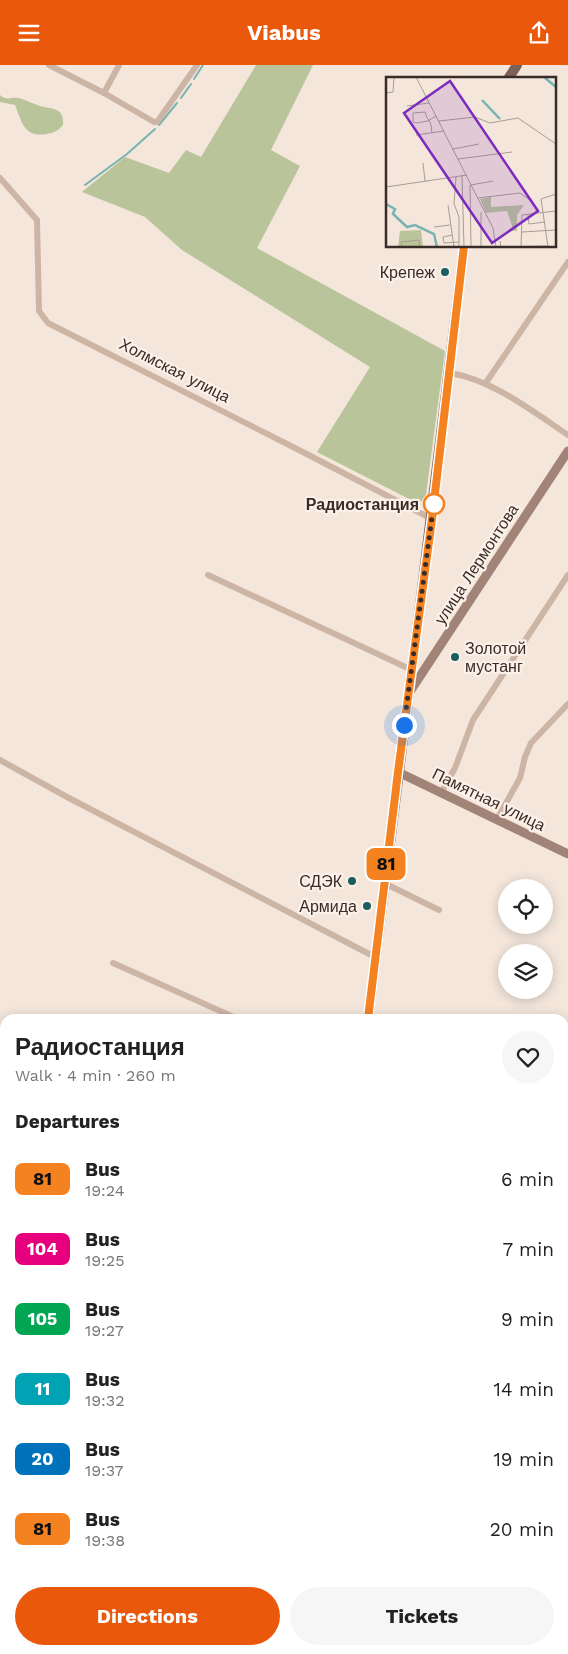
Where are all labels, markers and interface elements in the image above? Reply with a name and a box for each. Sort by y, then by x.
icon: menu [15,19,43,47]
icon: share [525,19,553,47]
text: Viabus [247,20,321,45]
inset map [386,77,556,247]
place label: Крепеж [380,263,435,282]
marker: Крепеж [439,266,451,278]
street label: Холмская улица [116,334,233,407]
marker: Радиостанция [423,493,445,515]
place label: Радиостанция [306,495,419,514]
street label: улица Лермонтова [430,500,522,628]
place label: Золотой мустанг [465,639,526,676]
marker: Золотой мустанг [449,651,461,663]
your location [392,713,417,738]
street label: Памятная улица [429,764,548,835]
line badge: 81 [364,848,408,880]
text: 81 [376,853,396,874]
place label: СДЭК [299,872,343,891]
marker: СДЭК [346,875,358,887]
map controls [498,879,553,999]
button: locate [498,879,553,934]
place label: Армида [299,897,357,916]
marker: Армида [361,900,373,912]
button: layers [498,944,553,999]
button: heart [502,1031,554,1083]
text: Радиостанция [15,1033,185,1061]
text: Walk · 4 min · 260 m [15,1066,176,1085]
text: Departures [15,1110,120,1133]
text: Bus [85,1158,120,1181]
text: 81 [33,1168,52,1189]
text: 6 min [501,1168,554,1191]
text: 19:24 [85,1181,124,1200]
text: Bus [85,1228,120,1251]
text: 104 [27,1238,58,1259]
text: 7 min [503,1238,554,1261]
text: 19:25 [85,1251,125,1270]
text: Bus [85,1298,120,1321]
text: 105 [28,1308,57,1329]
text: 9 min [501,1308,554,1331]
text: 19:27 [85,1321,124,1340]
text: Bus [85,1368,120,1391]
text: 11 [35,1378,50,1399]
text: 14 min [494,1378,554,1401]
text: 19:32 [85,1391,125,1410]
text: Bus [85,1438,120,1461]
text: 20 [31,1448,54,1469]
text: 19 min [493,1448,554,1471]
text: 19:37 [85,1461,124,1480]
text: Bus [85,1508,120,1531]
text: 81 [33,1518,52,1539]
text: 20 min [490,1518,554,1541]
text: 19:38 [85,1531,125,1550]
button: Directions [15,1587,280,1645]
button: Tickets [290,1587,554,1645]

